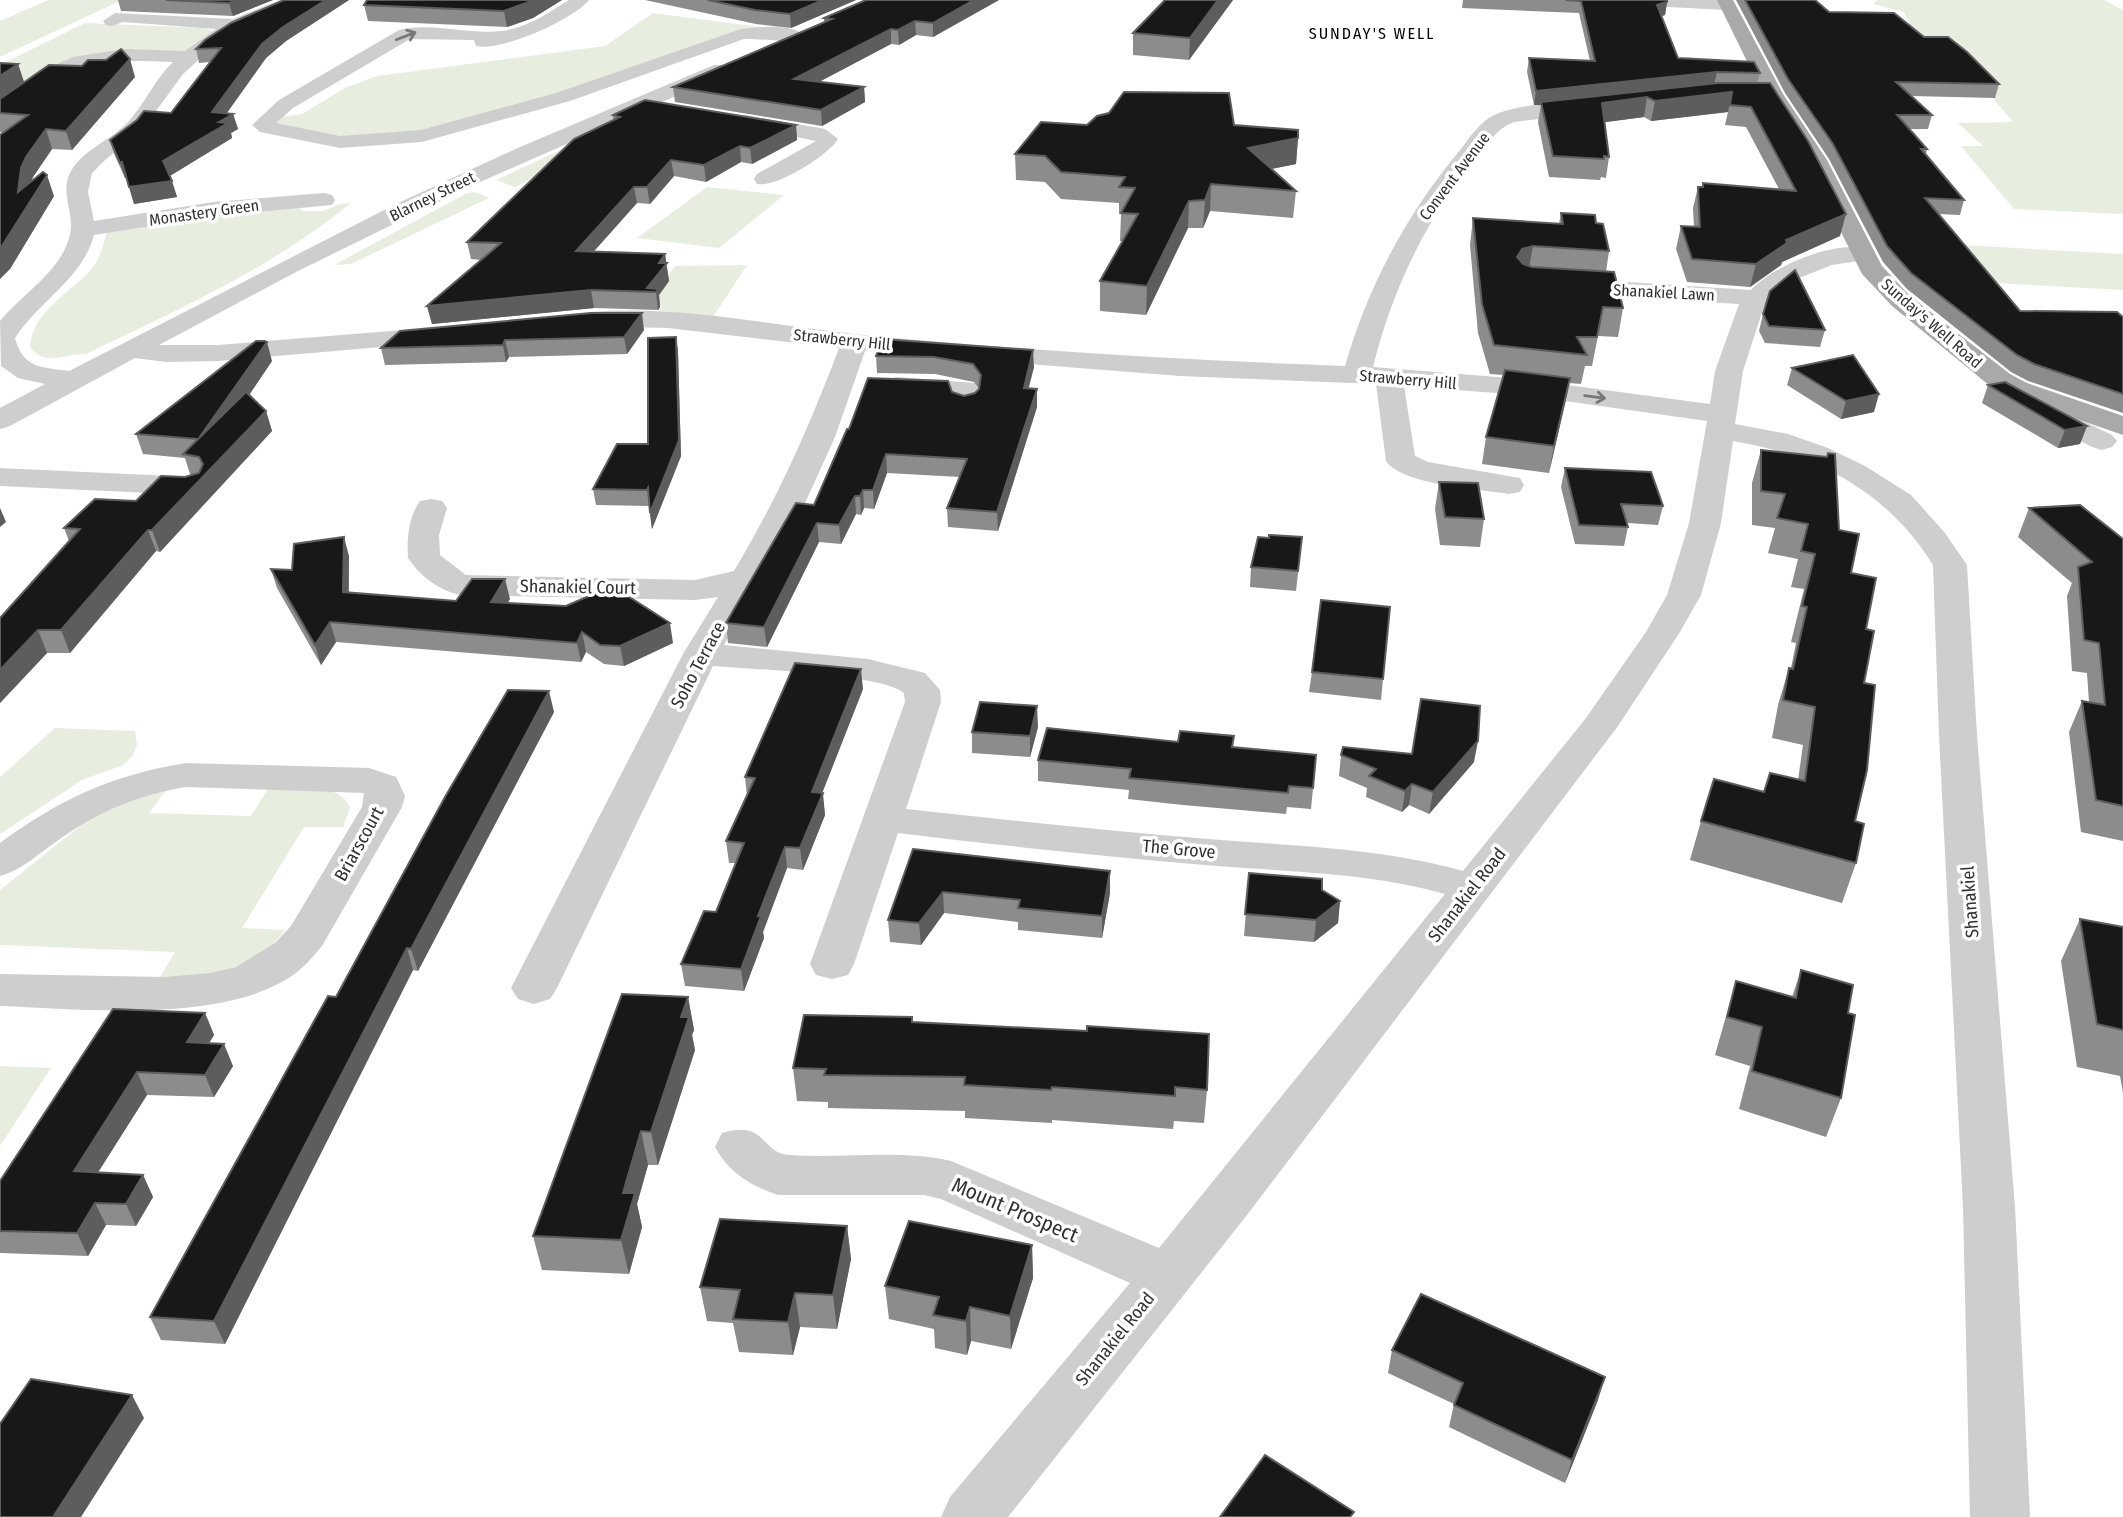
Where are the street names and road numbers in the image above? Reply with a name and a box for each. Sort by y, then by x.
street label: Convent Avenue [1415,129,1494,224]
street label: Blarney Street [386,167,479,225]
street label: Monastery Green [148,195,260,230]
street label: Sunday's Well Road [1878,275,1986,372]
street label: Shanakiel Lawn [1613,280,1715,305]
street label: Strawberry Hill [793,325,891,354]
street label: Strawberry Hill [1359,366,1457,393]
street label: Shanakiel Court [520,575,636,599]
street label: Soho Terrace [666,618,730,712]
street label: Briarscourt [330,803,388,885]
street label: The Grove [1142,835,1217,863]
street label: Shanakiel Road [1423,843,1511,947]
street label: Shanakiel [1956,865,1983,939]
street label: Mount Prospect [948,1172,1082,1248]
street label: Shanakiel Road [1071,1288,1159,1390]

